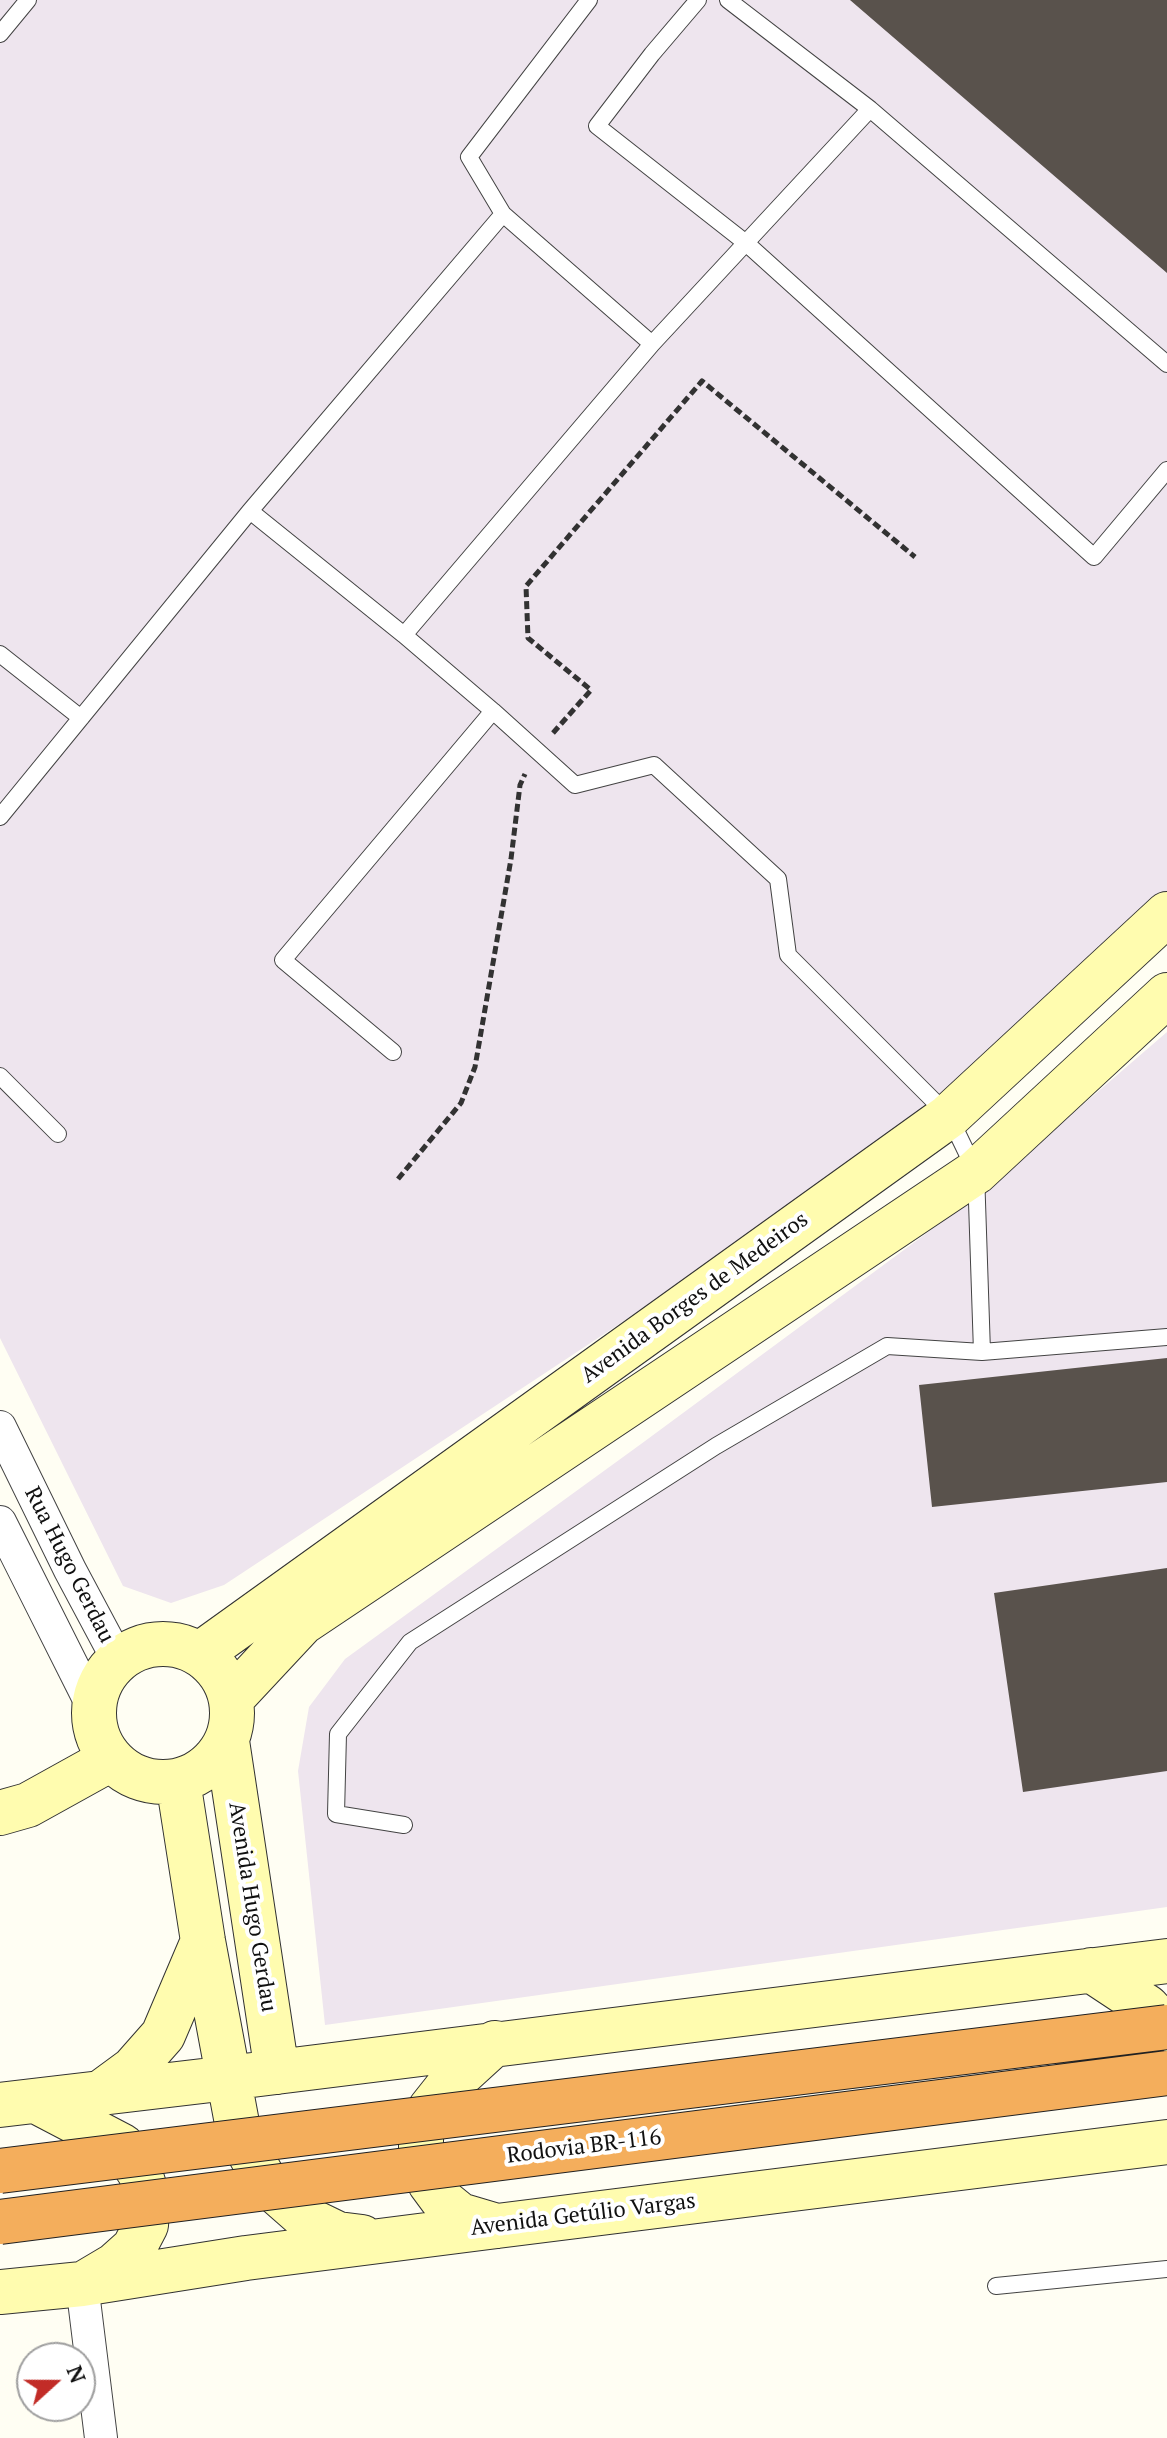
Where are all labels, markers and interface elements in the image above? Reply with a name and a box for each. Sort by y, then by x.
street label: Avenida Borges de Medeiros [576,1207,814,1389]
street label: Rua Hugo Gerdau [18,1483,120,1647]
street label: Avenida Hugo Gerdau [222,1800,282,2014]
street label: Rodovia BR-116 [505,2124,663,2170]
street label: Avenida Getúlio Vargas [469,2188,697,2242]
north arrow [16,2342,96,2422]
text: N [60,2361,94,2387]

